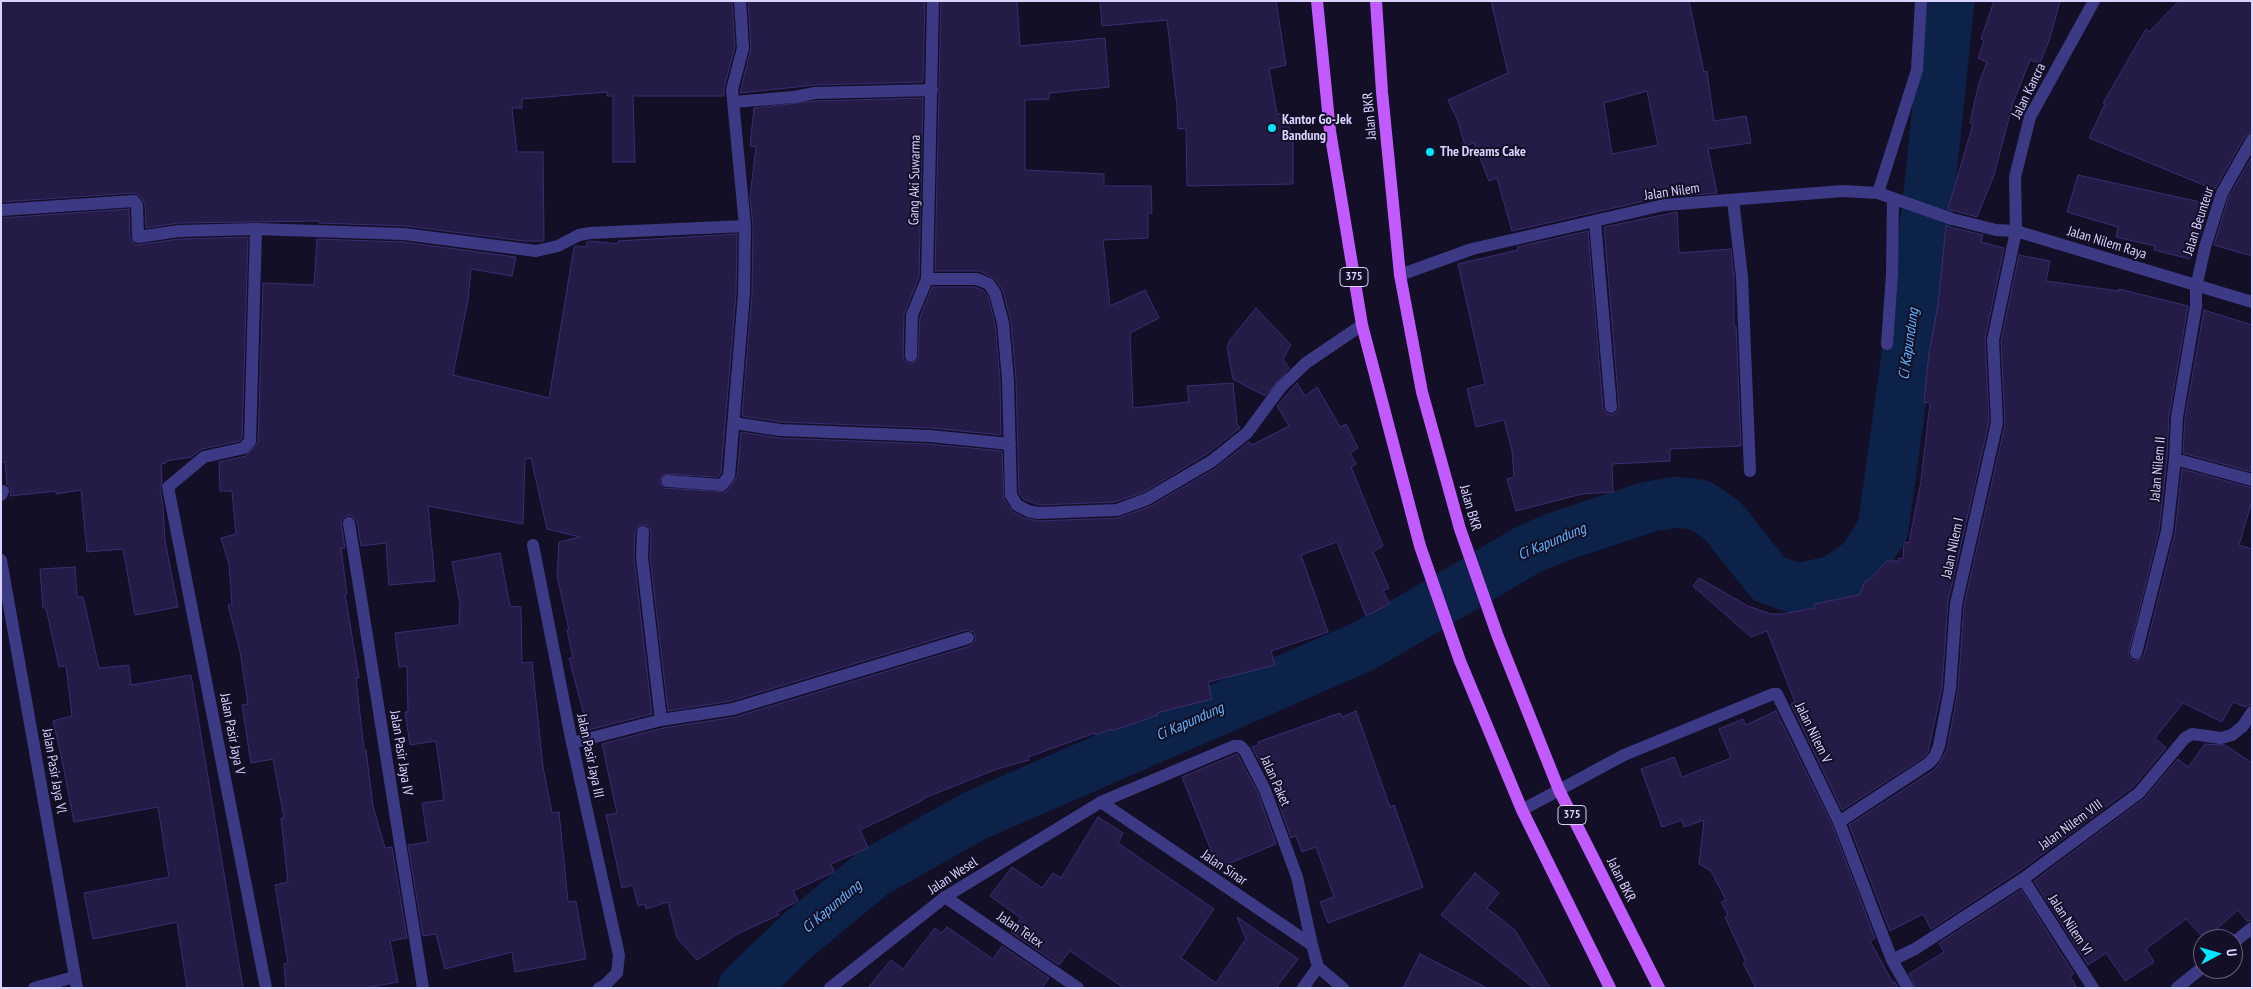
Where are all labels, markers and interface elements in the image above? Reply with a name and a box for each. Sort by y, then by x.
street label: Jalan Kancra [2008,60,2050,122]
street label: Jalan BKR [1360,92,1380,140]
place label: Kantor Go-Jek Bandung [1282,112,1352,144]
marker: Kantor Go-Jek Bandung [1266,122,1278,134]
street label: Gang Aki Suwarma [906,135,924,225]
place label: The Dreams Cake [1440,144,1526,160]
marker: The Dreams Cake [1424,146,1436,158]
street label: Jalan Nilem [1643,180,1701,204]
street label: Jalan Beunteur [2180,185,2218,257]
street label: Jalan Nilem Raya [2065,223,2149,263]
road number: 375 [1340,268,1368,286]
water label: Ci Kapundung [1895,307,1923,381]
street label: Jalan Nilem II [2147,436,2169,502]
street label: Jalan BKR [1455,483,1485,533]
street label: Jalan Nilem I [1938,516,1968,580]
water label: Ci Kapundung [1515,520,1589,564]
street label: Jalan Pasir Jaya V [216,692,248,776]
water label: Ci Kapundung [1153,699,1227,745]
street label: Jalan Nilem V [1791,700,1835,766]
street label: Jalan Pasir Jaya IV [386,709,416,797]
street label: Jalan Pasir Jaya III [573,712,607,800]
street label: Jalan Pasir Jaya Vl [38,727,70,815]
street label: Jalan Paket [1256,753,1294,809]
street label: Jalan Nilem VIII [2036,796,2106,854]
road number: 375 [1558,806,1586,824]
street label: Jalan Sinar [1198,847,1250,889]
street label: Jalan Wesel [925,854,981,898]
street label: Jalan BKR [1603,855,1639,905]
water label: Ci Kapundung [799,877,865,937]
street label: Jalan Nilem VI [2044,892,2096,958]
street label: Jalan Telex [994,908,1046,952]
north arrow [2193,929,2243,979]
text: U [2223,948,2241,957]

